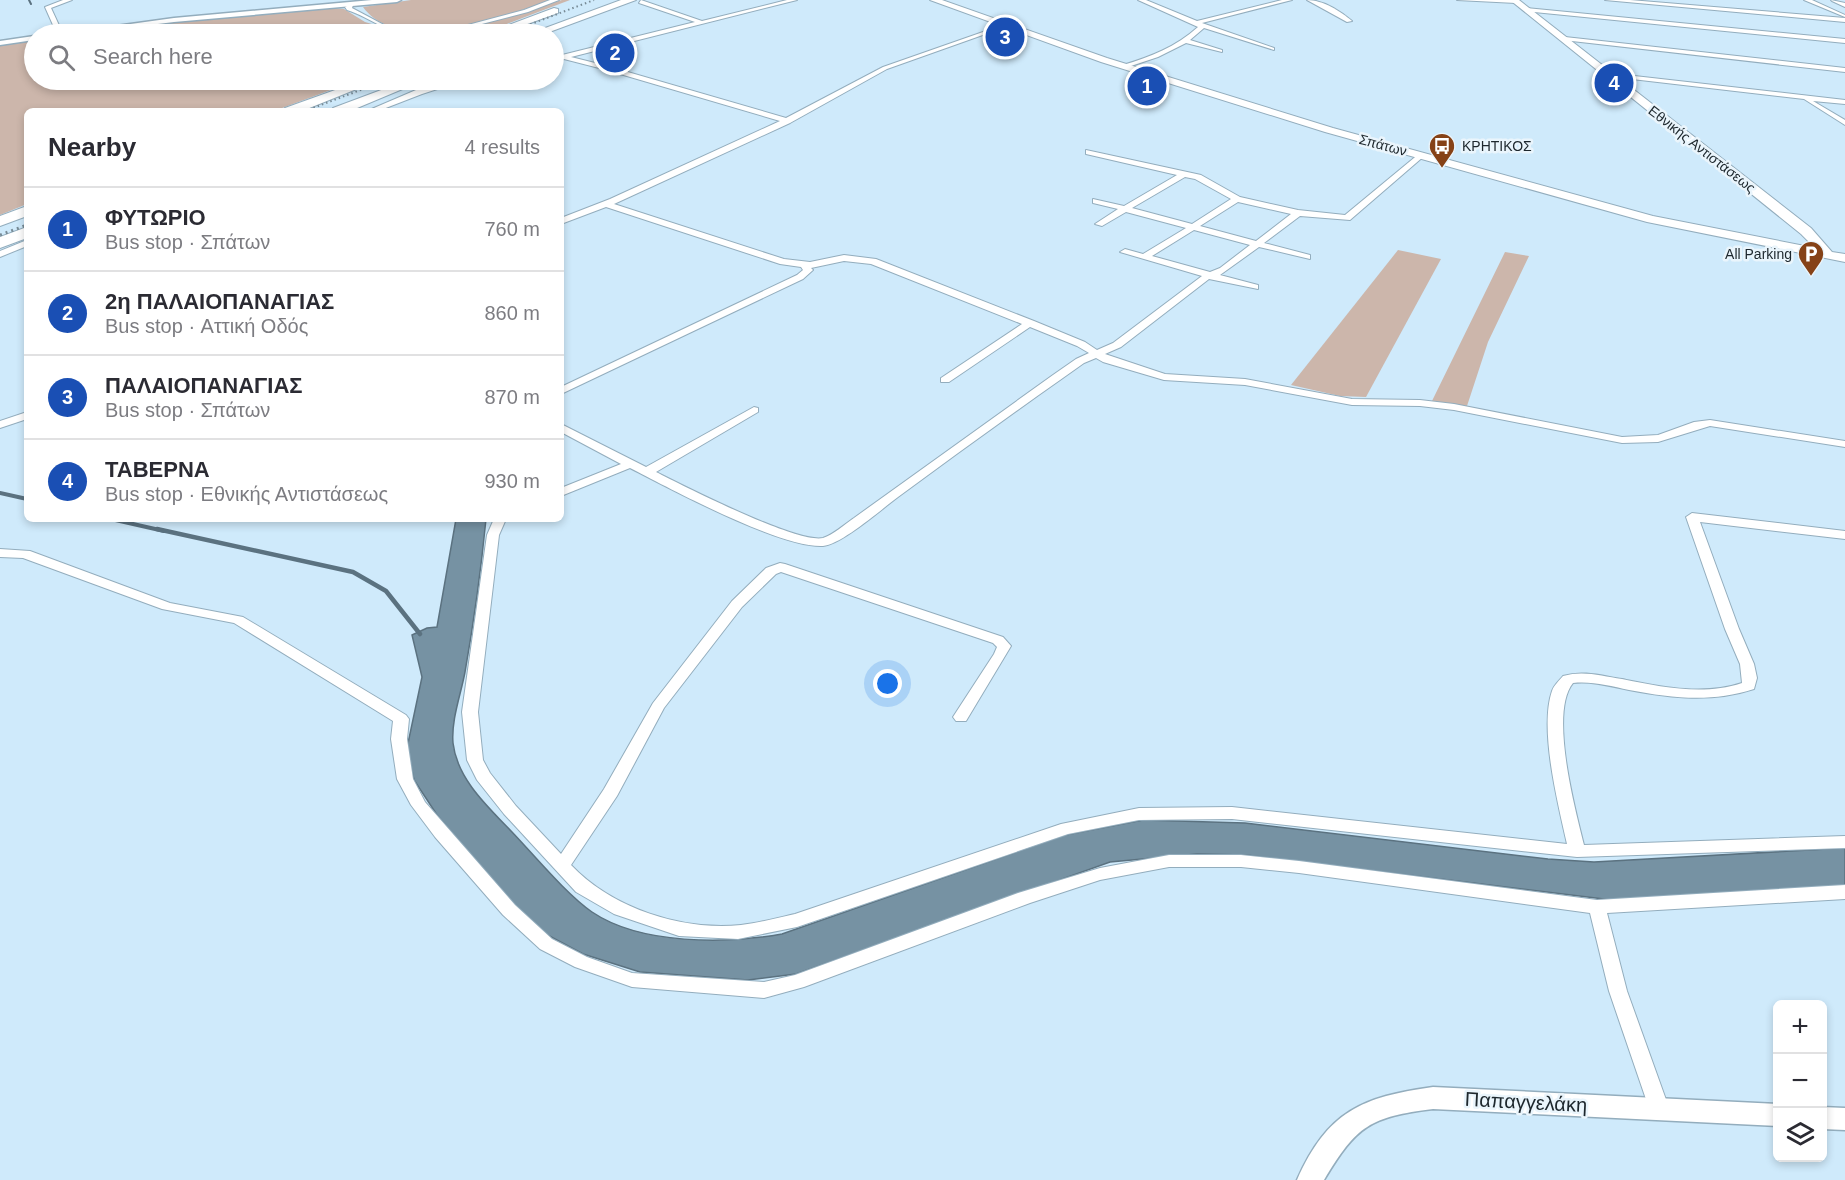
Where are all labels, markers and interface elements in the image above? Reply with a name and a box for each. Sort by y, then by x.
pin: 3 [986,15,1024,60]
search box [24,24,564,90]
pin: 2 [596,31,634,76]
icon: search [45,41,78,74]
text: Search here [93,44,213,69]
pin: 4 [1594,60,1634,106]
pin: 1 [1128,64,1166,109]
street label: Εθνικής Αντιστάσεως [1645,102,1759,196]
street label: Σπάτων [1357,131,1409,159]
bus stop icon: ΚΡΗΤΙΚΟΣ [1427,131,1457,169]
text: Nearby [48,132,136,162]
text: 4 results [464,136,540,158]
place label: ΚΡΗΤΙΚΟΣ [1462,138,1532,154]
text: ΦΥΤΩΡΙΟ [105,205,206,230]
text: 1 [62,218,73,240]
text: 760 m [484,218,540,240]
text: Bus stop · Σπάτων [105,231,270,253]
parking icon: All Parking [1796,239,1826,277]
place label: All Parking [1725,246,1792,262]
text: 2η ΠΑΛΑΙΟΠΑΝΑΓΙΑΣ [105,289,334,314]
text: 2 [62,302,73,324]
text: 860 m [484,302,540,324]
text: Bus stop · Αττική Οδός [105,315,308,337]
text: ΠΑΛΑΙΟΠΑΝΑΓΙΑΣ [105,373,303,398]
text: 3 [62,386,73,408]
text: 870 m [484,386,540,408]
text: Bus stop · Σπάτων [105,399,270,421]
text: ΤΑΒΕΡΝΑ [105,457,210,482]
text: 4 [62,470,73,492]
text: 930 m [484,470,540,492]
text: Bus stop · Εθνικής Αντιστάσεως [105,483,388,505]
your location [873,669,902,698]
map controls [1773,1000,1827,1162]
button: + [1773,1000,1827,1054]
button: − [1773,1054,1827,1108]
street label: Παπαγγελάκη [1464,1088,1588,1116]
button: layers [1773,1108,1827,1162]

